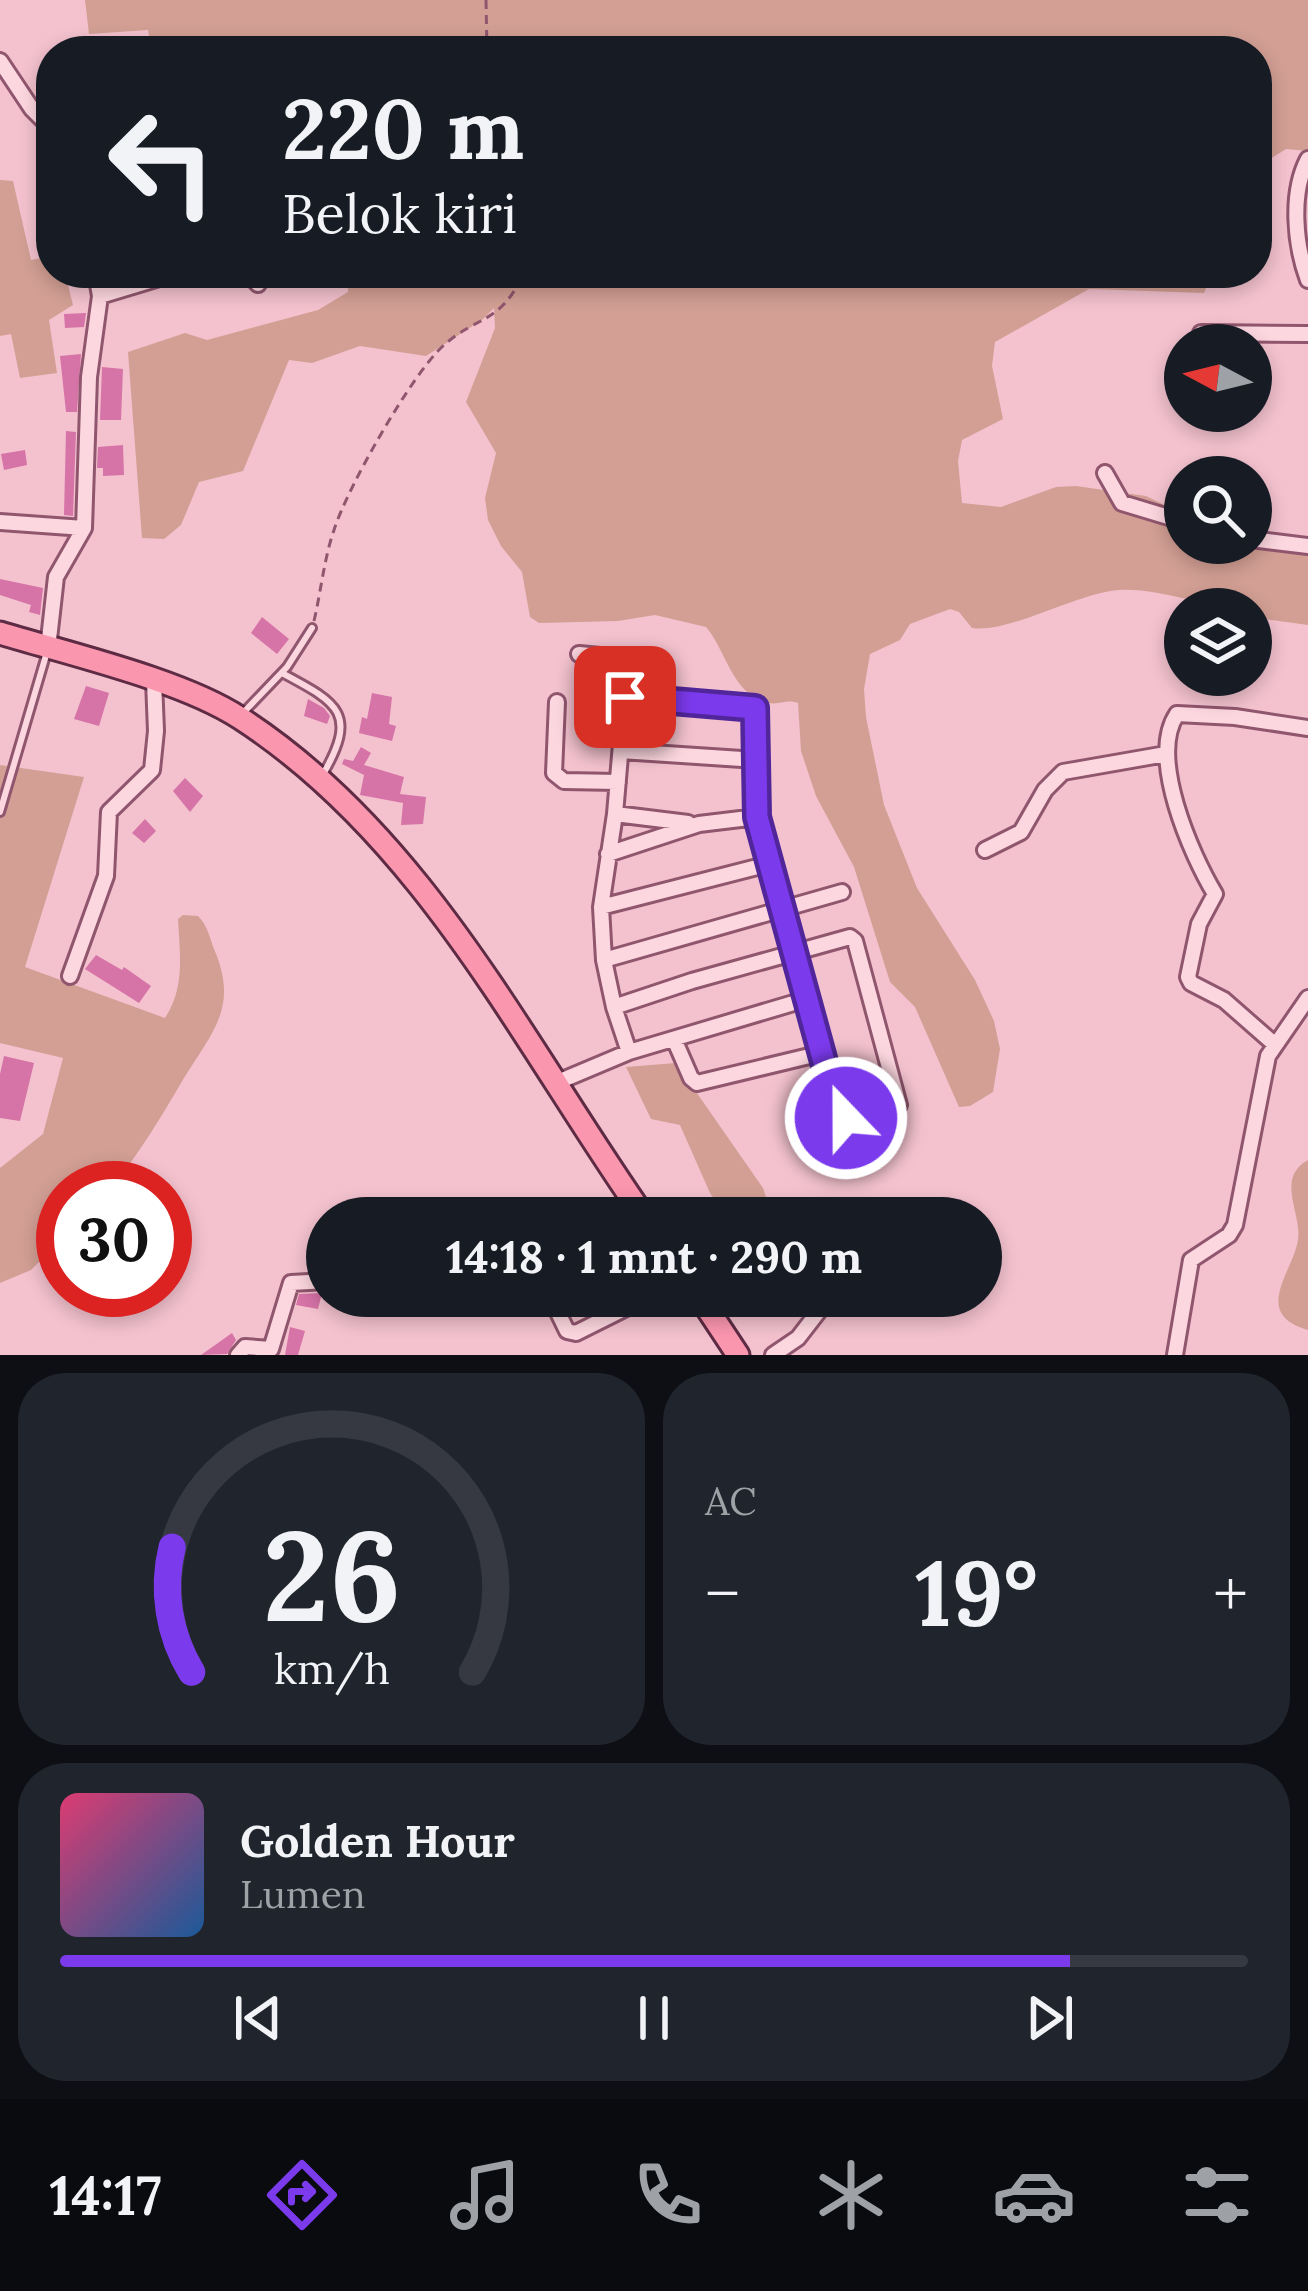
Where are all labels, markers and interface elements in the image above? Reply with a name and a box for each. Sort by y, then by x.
text: 220 m [282,74,524,182]
icon: left [84,84,240,240]
text: Belok kiri [282,179,517,248]
north arrow [1164,324,1272,432]
map controls [1164,324,1272,696]
button: search [1164,456,1272,564]
button: layers [1164,588,1272,696]
pin [574,646,676,748]
icon: arrive [592,664,658,730]
position arrow [783,1055,909,1181]
speed limit sign: 30 [36,1161,192,1317]
text: 14:18 · 1 mnt · 290 m [446,1228,862,1285]
text: AC [705,1476,756,1526]
text: 26 [262,1495,401,1655]
text: 19° [915,1535,1038,1651]
text: − [705,1551,740,1635]
text: + [1213,1551,1248,1635]
text: km/h [274,1641,389,1696]
text: Golden Hour [240,1812,515,1869]
text: Lumen [240,1869,366,1919]
icon: previous [225,1985,291,2051]
icon: pause [621,1985,687,2051]
icon: next [1017,1985,1083,2051]
icon: directions [260,2153,344,2237]
icon: music [443,2153,527,2237]
icon: phone [626,2153,710,2237]
icon: climate [809,2153,893,2237]
icon: car [992,2153,1076,2237]
icon: filters [1175,2153,1259,2237]
text: 14:17 [49,2161,162,2230]

